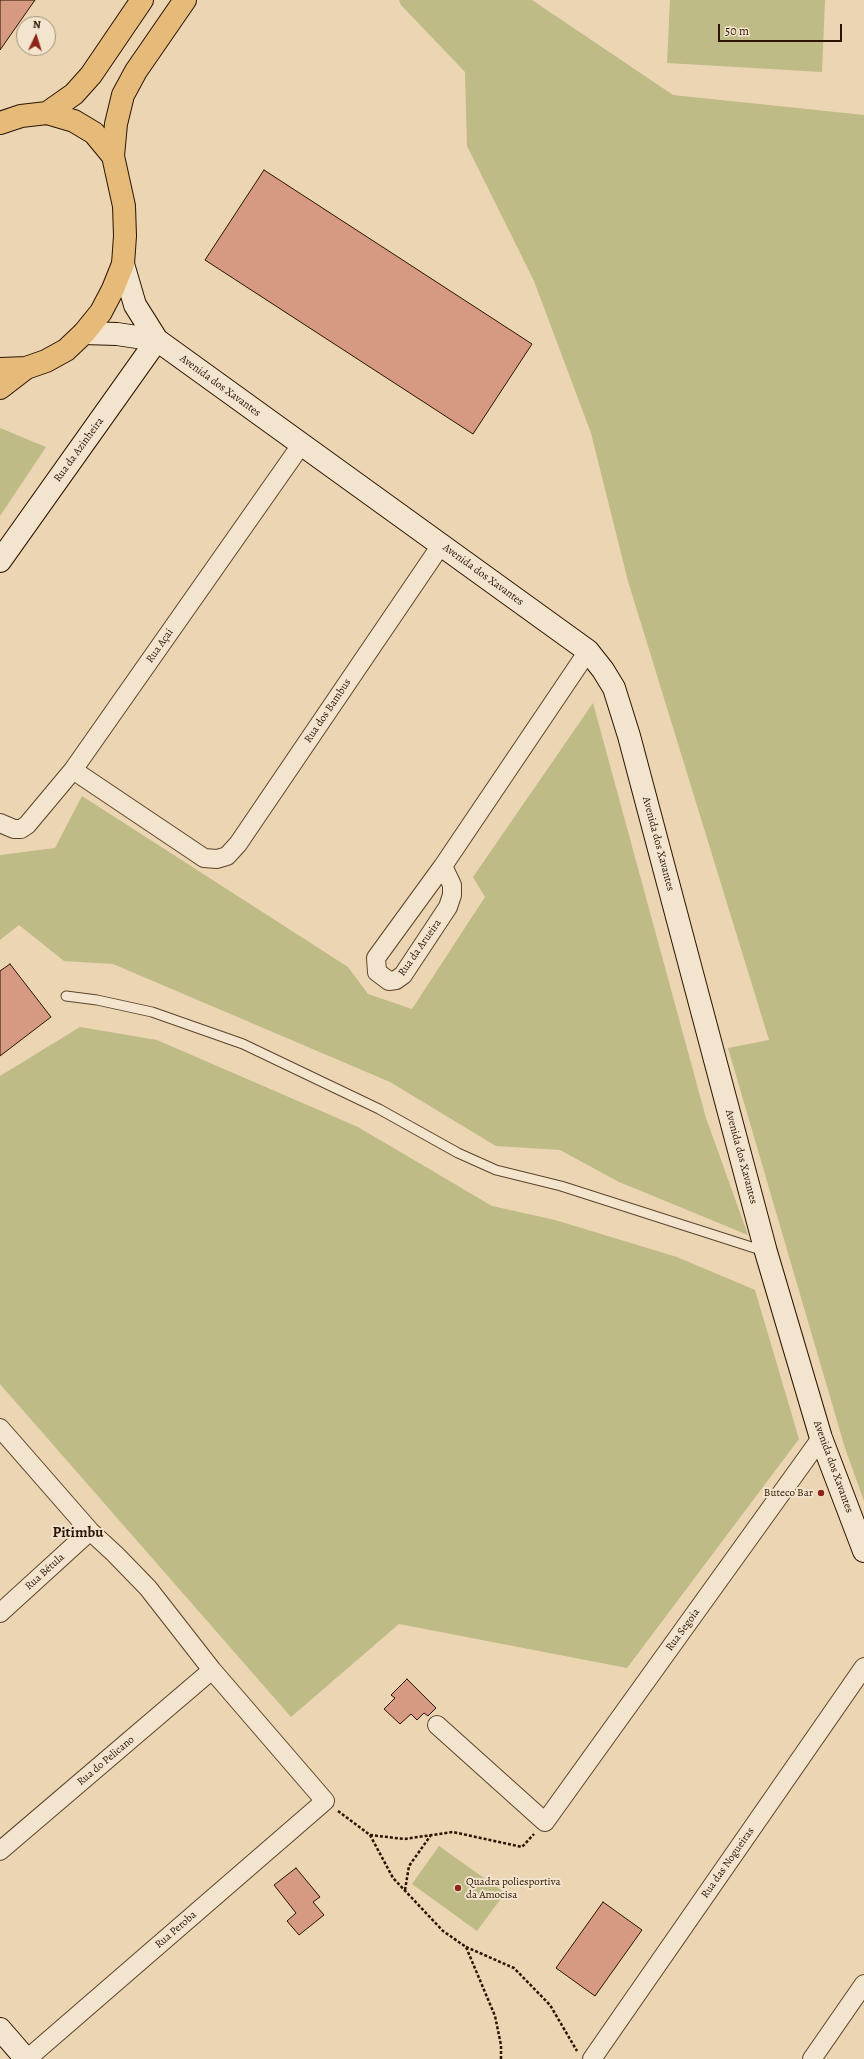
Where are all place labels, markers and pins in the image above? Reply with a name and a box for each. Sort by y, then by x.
place label: Buteco Bar [764,1486,813,1500]
marker: Buteco Bar [816,1488,826,1498]
place label: Quadra poliesportiva da Amocisa [466,1875,561,1901]
marker: Quadra poliesportiva da Amocisa [453,1883,463,1893]

